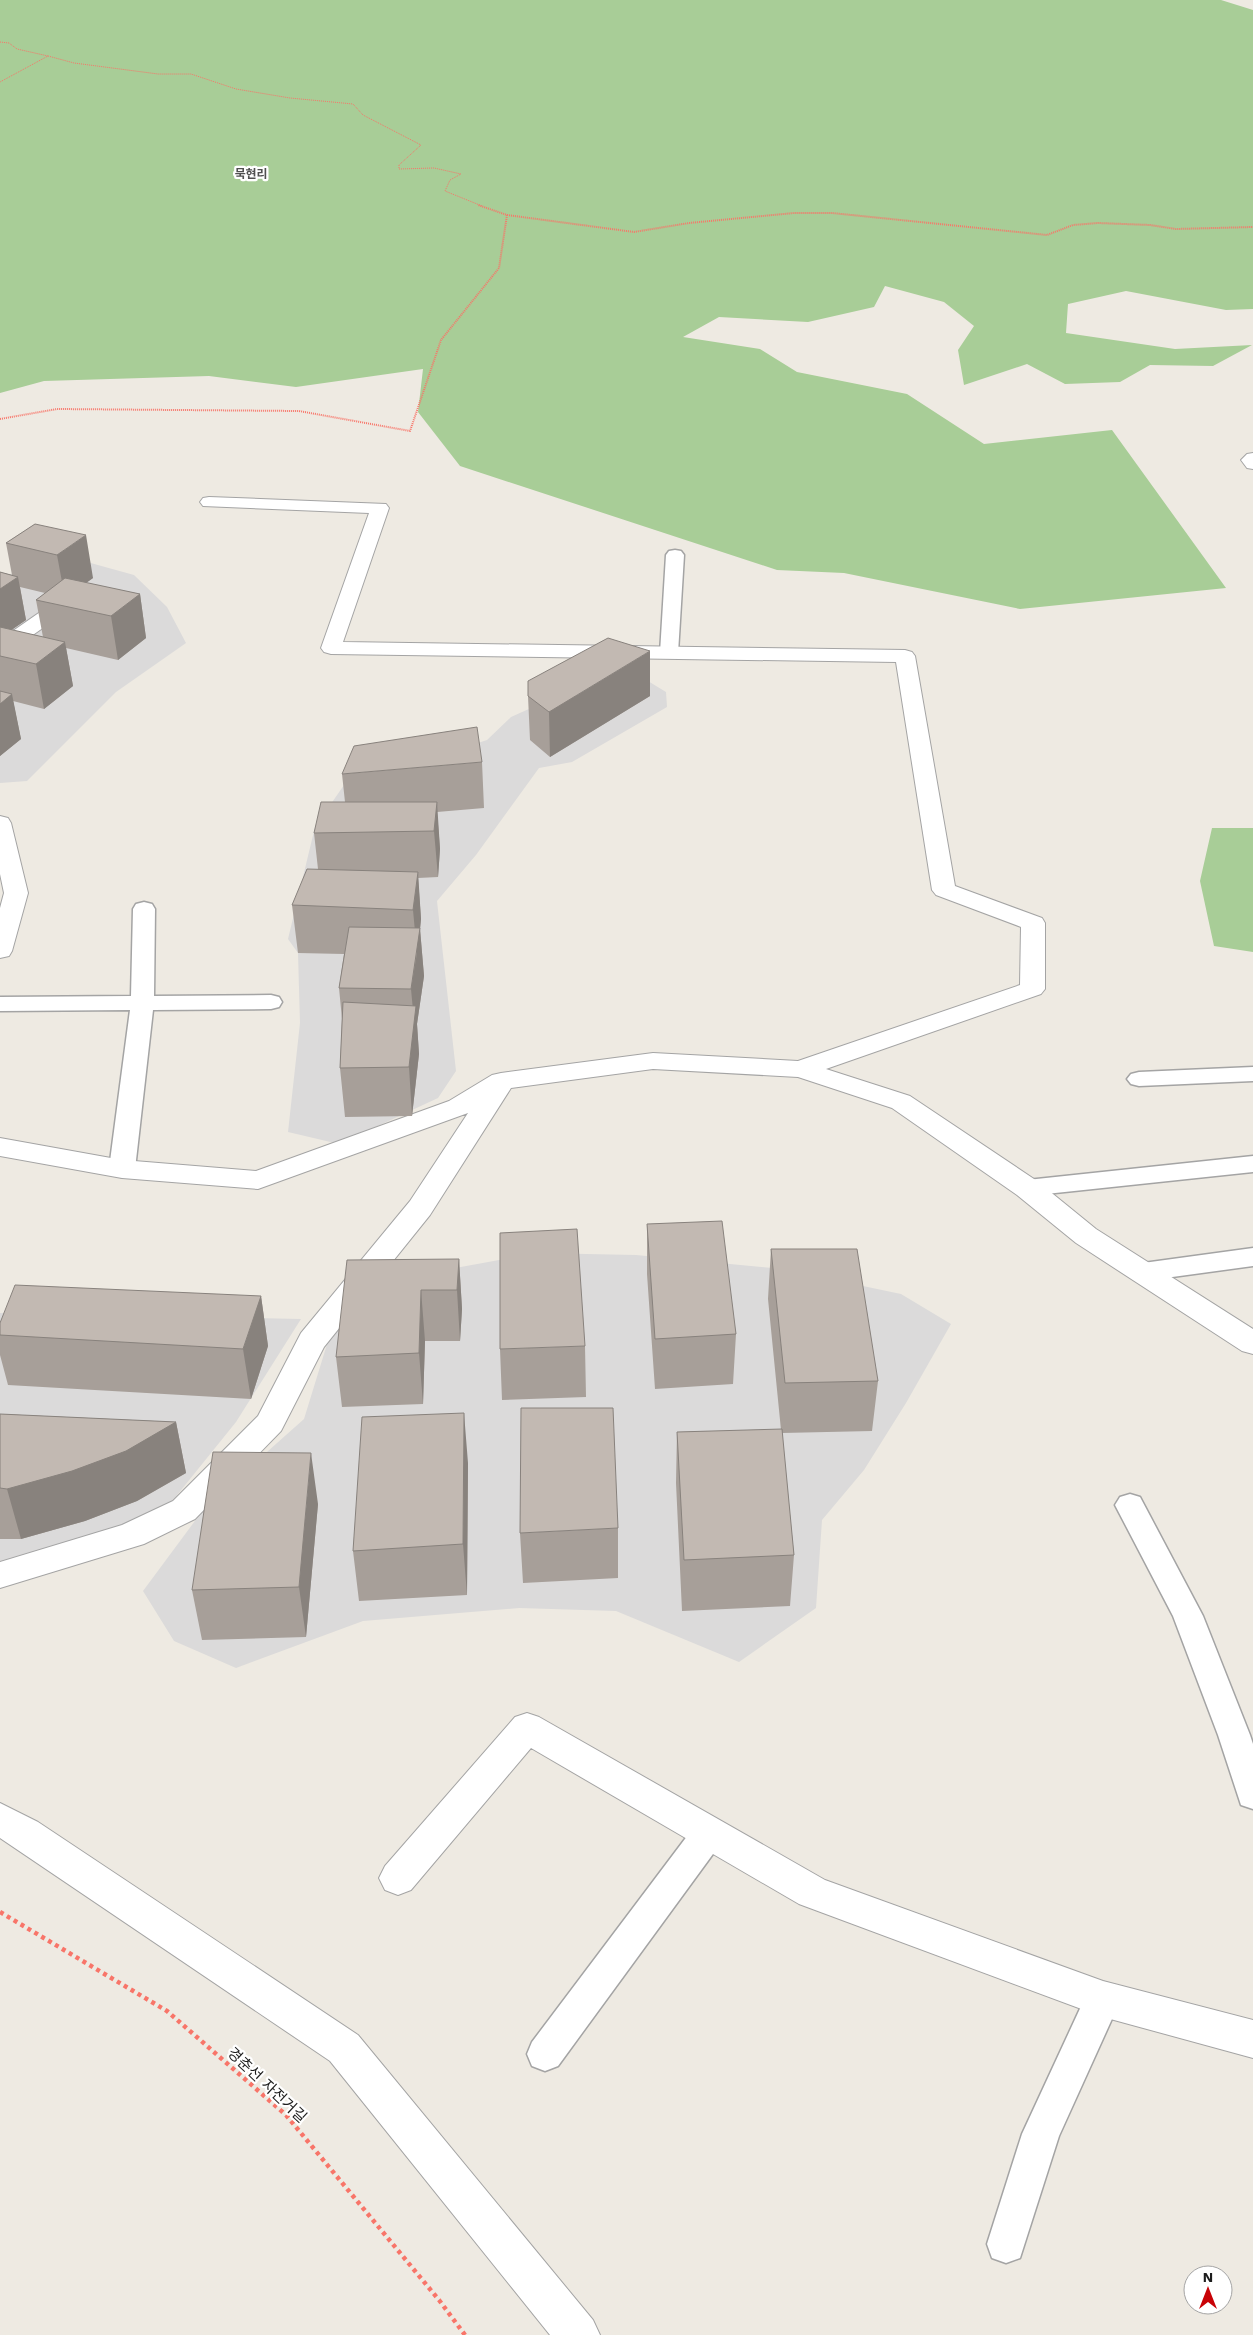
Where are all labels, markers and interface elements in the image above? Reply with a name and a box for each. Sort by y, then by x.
district label: 묵현리 [234,167,268,181]
street label: 경춘선 자전거길 [224,2044,310,2126]
north arrow [1183,2265,1233,2315]
text: N [1203,2269,1213,2285]

